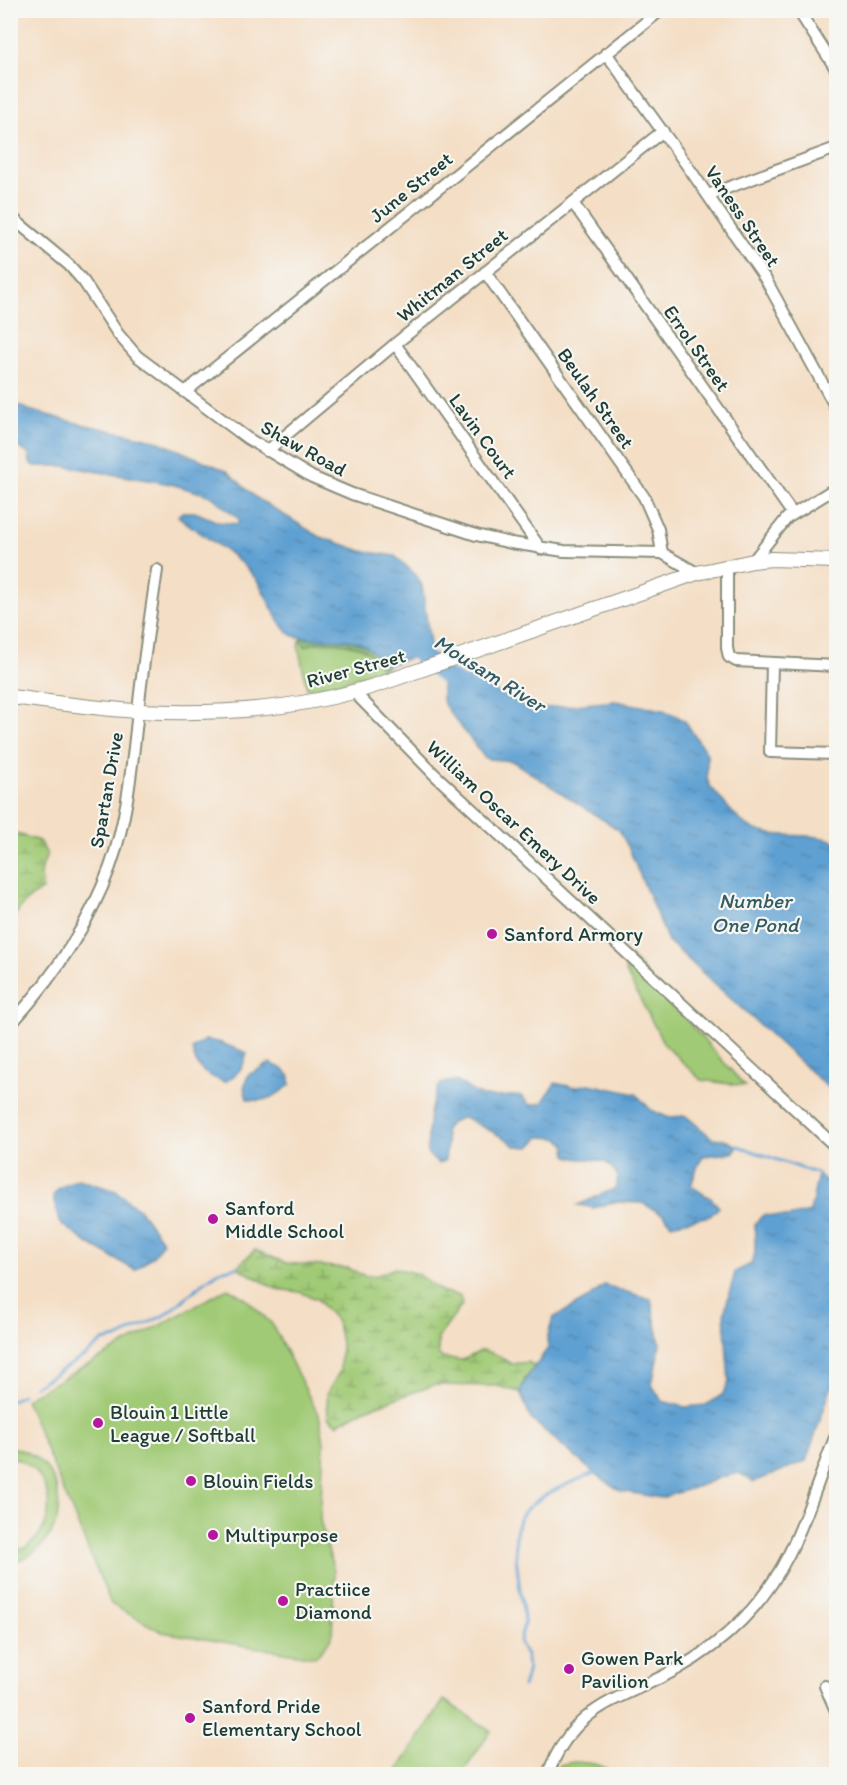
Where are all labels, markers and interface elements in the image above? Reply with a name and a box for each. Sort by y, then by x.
street label: June Street [365,146,457,228]
street label: Vaness Street [700,161,786,271]
street label: Whitman Street [391,223,513,327]
street label: Errol Street [659,300,735,396]
street label: Beulah Street [553,343,640,453]
street label: Lavin Court [444,389,522,483]
street label: Shaw Road [257,415,351,481]
water label: Mousam River [430,629,553,719]
street label: River Street [304,643,409,693]
street label: Spartan Drive [84,730,128,850]
street label: William Oscar Emery Drive [422,735,606,909]
water label: Number One Pond [711,888,800,937]
place label: Sanford Armory [504,922,643,946]
marker: Sanford Armory [485,927,499,941]
place label: Sanford Middle School [225,1196,344,1243]
marker: Sanford Middle School [206,1212,220,1226]
place label: Blouin 1 Little League / Softball [110,1400,256,1447]
marker: Blouin 1 Little League / Softball [91,1416,105,1430]
place label: Blouin Fields [203,1469,314,1493]
marker: Blouin Fields [184,1474,198,1488]
place label: Multipurpose [225,1523,338,1547]
marker: Multipurpose [206,1528,220,1542]
place label: Practiice Diamond [295,1577,372,1624]
marker: Practiice Diamond [276,1594,290,1608]
place label: Gowen Park Pavilion [581,1646,684,1693]
marker: Gowen Park Pavilion [562,1662,576,1676]
place label: Sanford Pride Elementary School [202,1694,362,1741]
marker: Sanford Pride Elementary School [183,1711,197,1725]

